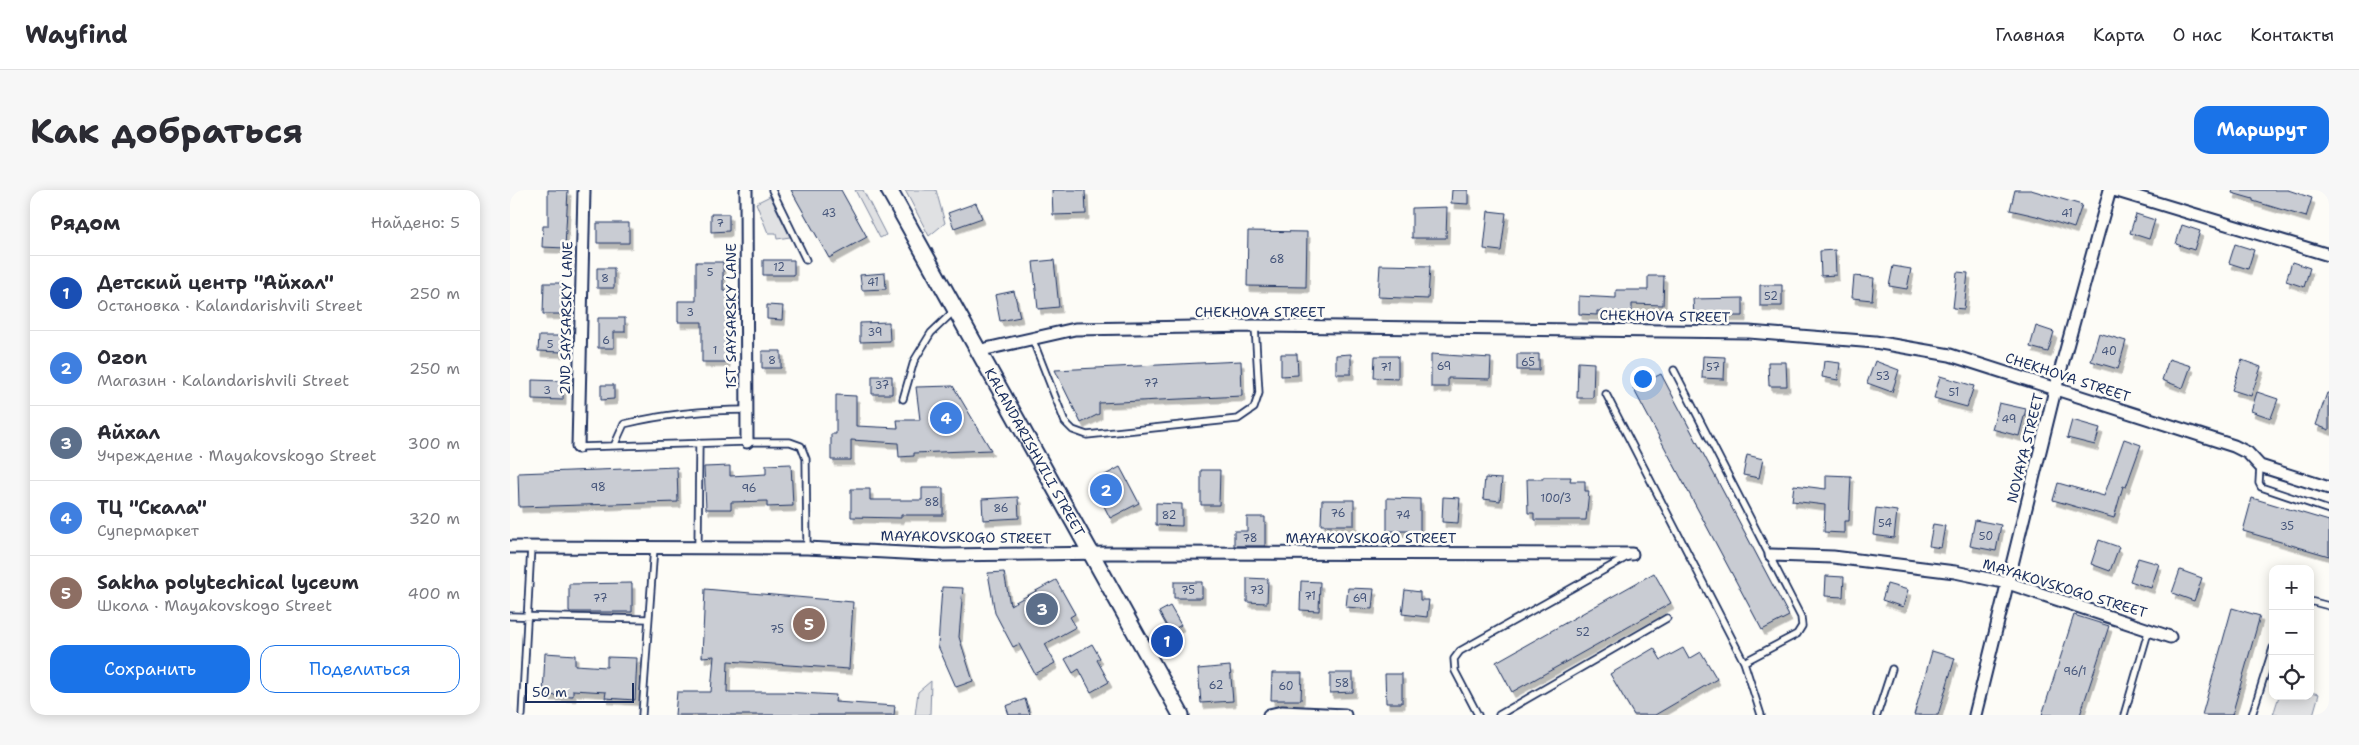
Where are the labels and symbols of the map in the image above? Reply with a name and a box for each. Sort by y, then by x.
house number: 43 [822,206,836,221]
house number: 41 [2061,206,2073,221]
house number: 7 [716,216,724,231]
street label: 2ND SAYSARSKY LANE [556,241,576,395]
street label: 1ST SAYSARSKY LANE [722,243,740,389]
house number: 68 [1270,252,1284,267]
house number: 12 [773,260,785,275]
house number: 5 [707,265,714,280]
house number: 8 [601,271,609,286]
house number: 41 [867,275,879,290]
house number: 52 [1764,289,1778,304]
street label: CHEKHOVA STREET [1195,303,1326,321]
house number: 3 [686,305,694,320]
street label: CHEKHOVA STREET [1600,306,1731,326]
house number: 39 [868,325,882,340]
house number: 6 [602,333,610,348]
house number: 5 [547,337,554,352]
house number: 1 [713,343,717,358]
house number: 40 [2101,344,2117,359]
street label: CHEKHOVA STREET [2003,348,2133,406]
house number: 8 [768,353,776,368]
house number: 65 [1521,355,1535,370]
house number: 69 [1437,359,1451,374]
house number: 71 [1380,360,1392,375]
house number: 57 [1706,360,1720,375]
street label: KALANDARISHVILI STREET [981,365,1089,540]
your location [1630,366,1656,392]
house number: 53 [1876,369,1890,384]
house number: 77 [1144,376,1159,391]
house number: 37 [875,378,890,393]
house number: 3 [543,383,551,398]
house number: 51 [1949,385,1959,400]
street label: NOVAYA STREET [2003,391,2047,505]
pin: 4 [930,399,962,437]
house number: 49 [2002,412,2016,427]
pin: 2 [1090,471,1122,509]
house number: 98 [590,480,606,495]
house number: 96 [741,481,757,496]
house number: 100/3 [1541,491,1571,506]
house number: 88 [924,495,940,510]
house number: 86 [993,501,1009,516]
house number: 76 [1331,506,1345,521]
house number: 82 [1162,508,1176,523]
house number: 74 [1396,508,1411,523]
house number: 54 [1878,516,1892,531]
house number: 35 [2280,519,2294,534]
street label: MAYAKOVSKOGO STREET [880,527,1052,547]
street label: MAYAKOVSKOGO STREET [1286,529,1457,547]
house number: 50 [1979,529,1993,544]
house number: 78 [1243,531,1257,546]
street label: MAYAKOVSKOGO STREET [1981,554,2150,622]
house number: 75 [1181,583,1195,598]
house number: 73 [1250,583,1264,598]
house number: 71 [1304,589,1316,604]
pin: 3 [1026,590,1058,628]
house number: 77 [593,591,608,606]
house number: 69 [1353,591,1367,606]
pin: 5 [793,605,825,643]
house number: 75 [770,622,784,637]
pin: 1 [1151,622,1183,660]
house number: 52 [1576,625,1590,640]
house number: 96/1 [2063,664,2087,679]
house number: 58 [1335,676,1349,691]
house number: 62 [1209,678,1223,693]
house number: 60 [1278,679,1294,694]
scale bar [525,680,634,703]

